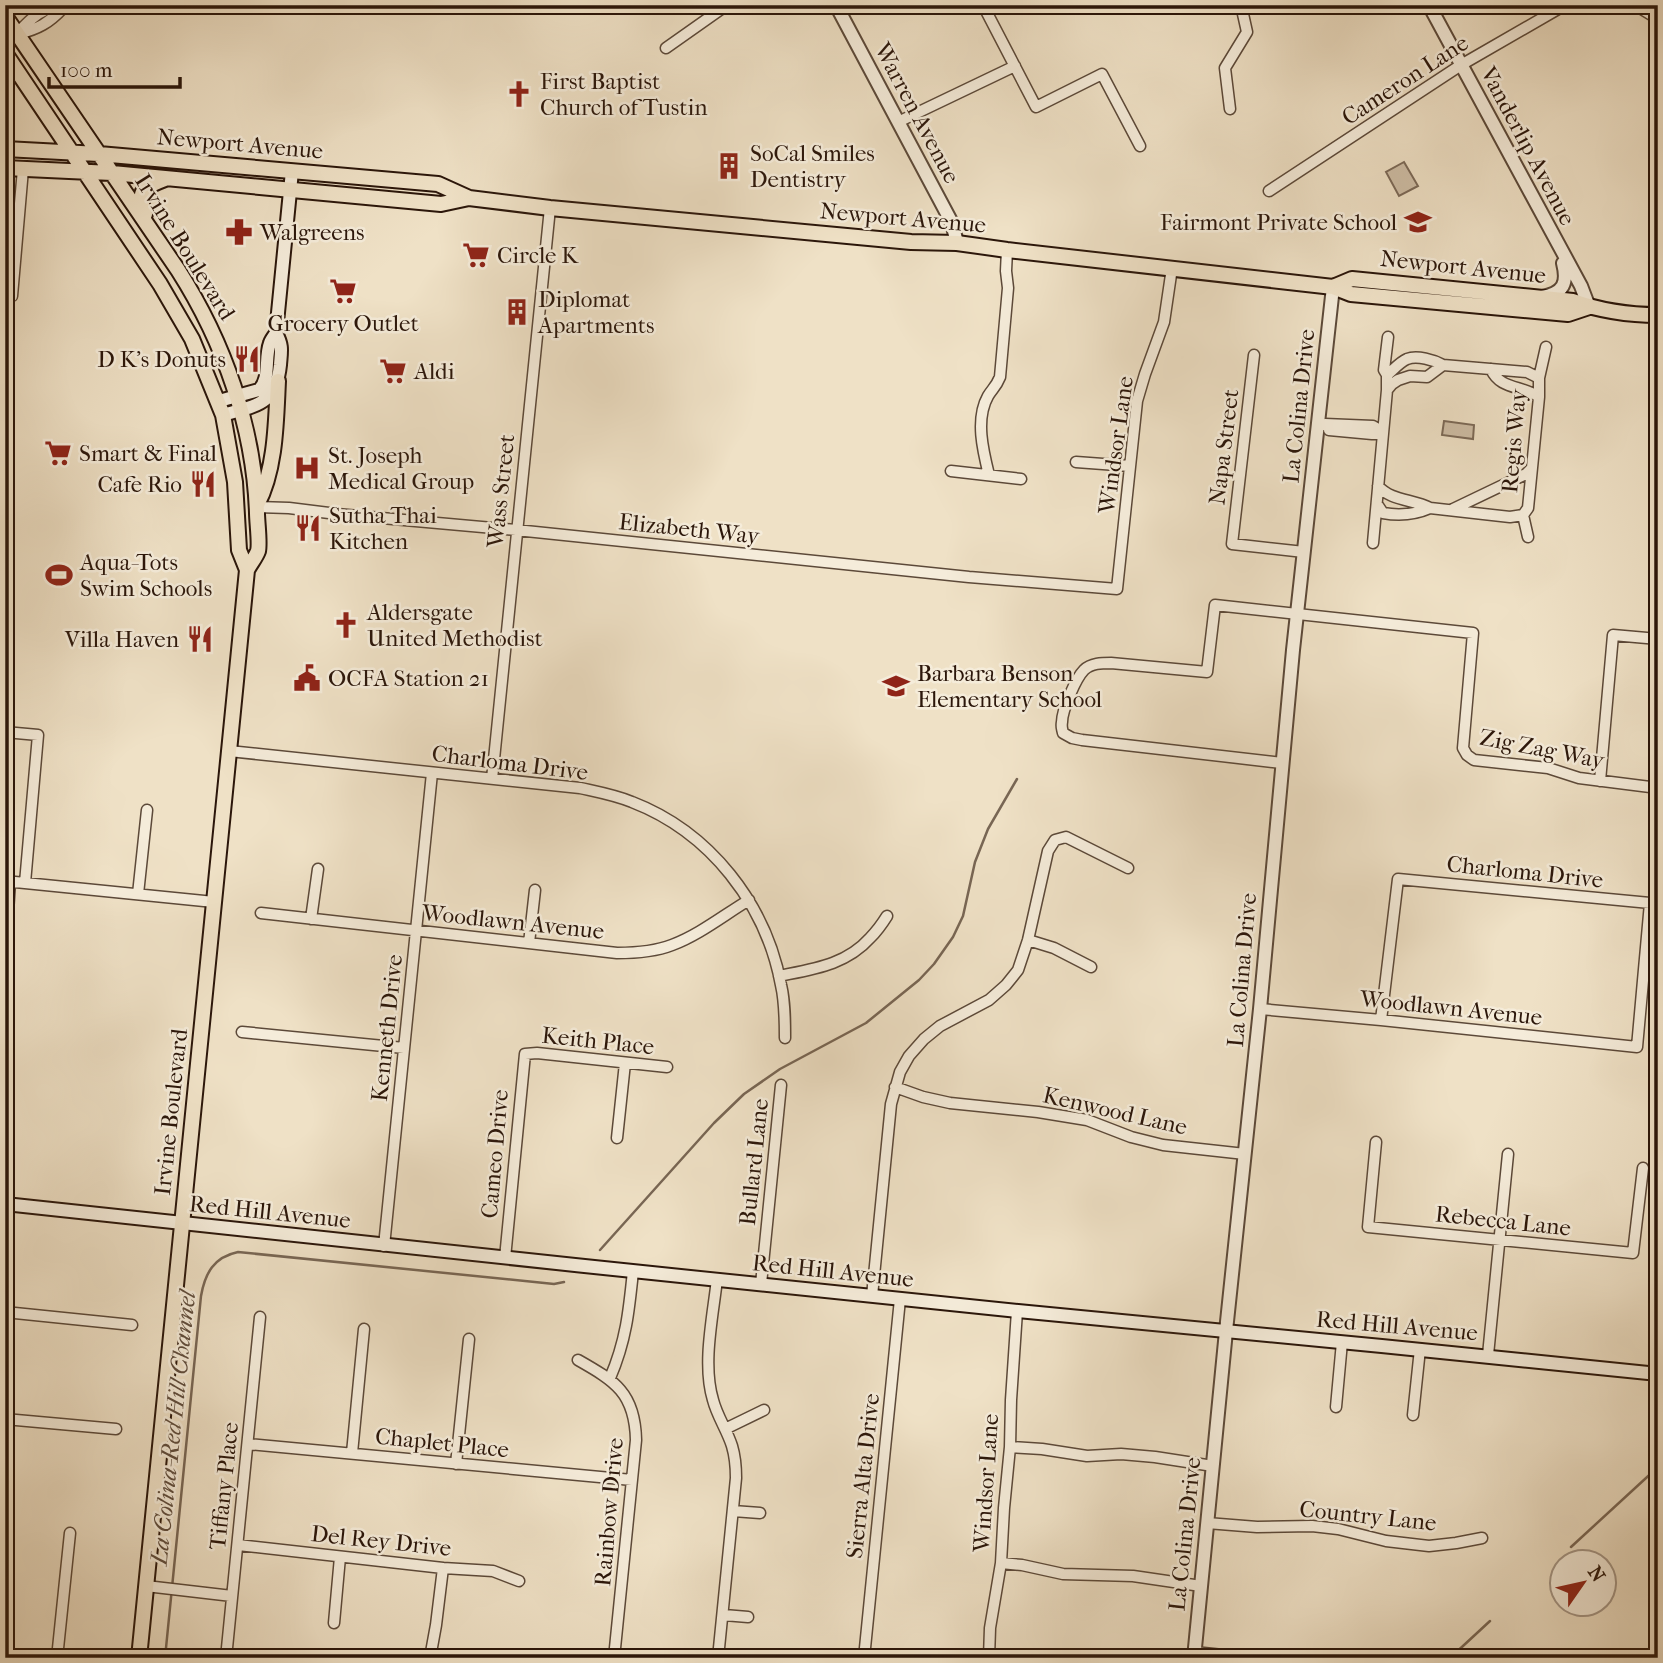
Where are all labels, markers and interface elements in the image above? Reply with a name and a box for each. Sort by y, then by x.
street label: Cameron Lane [1337,29,1473,131]
street label: Warren Avenue [868,37,965,188]
scale bar [49,46,180,90]
text: 100 m [60,58,113,82]
street label: Vanderlip Avenue [1474,61,1581,230]
place label: First Baptist Church of Tustin [540,68,708,121]
church icon: First Baptist Church of Tustin [504,79,534,109]
street label: Newport Avenue [156,123,324,165]
place label: SoCal Smiles Dentistry [750,140,875,193]
building icon: SoCal Smiles Dentistry [714,151,744,181]
street label: Irvine Boulevard [129,169,241,326]
street label: Newport Avenue [819,197,987,239]
school or university icon: Fairmont Private School [1403,207,1433,237]
place label: Fairmont Private School [1160,209,1398,236]
pharmacy icon: Walgreens [224,217,254,247]
place label: Walgreens [259,219,365,246]
supermarket icon: Circle K [461,240,491,270]
place label: Circle K [497,242,579,269]
street label: Newport Avenue [1379,245,1547,289]
supermarket icon: Grocery Outlet [328,276,358,306]
place label: Diplomat Apartments [537,286,654,339]
building icon: Diplomat Apartments [502,297,532,327]
place label: Grocery Outlet [267,310,419,337]
street label: La Colina Drive [1277,328,1321,484]
restaurant icon: D K's Donuts [232,344,262,374]
place label: D K's Donuts [97,346,226,373]
supermarket icon: Aldi [378,356,408,386]
place label: Aldi [413,358,455,385]
street label: Windsor Lane [1093,374,1139,517]
street label: Regis Way [1496,387,1532,494]
street label: Napa Street [1204,388,1244,506]
street label: Wass Street [481,433,520,550]
supermarket icon: Smart & Final [43,438,73,468]
place label: Smart & Final [79,440,218,467]
place label: St. Joseph Medical Group [328,442,474,495]
hospital icon: St. Joseph Medical Group [292,453,322,483]
restaurant icon: Cafe Rio [188,469,218,499]
place label: Cafe Rio [97,471,182,498]
place label: Sutha Thai Kitchen [329,502,437,555]
street label: Elizabeth Way [617,508,761,550]
restaurant icon: Sutha Thai Kitchen [293,513,323,543]
place label: Aqua-Tots Swim Schools [79,549,212,602]
sports icon: Aqua-Tots Swim Schools [44,560,74,590]
place label: Aldersgate United Methodist [366,599,543,652]
church icon: Aldersgate United Methodist [331,610,361,640]
restaurant icon: Villa Haven [185,624,215,654]
place label: Villa Haven [64,626,180,653]
place label: Barbara Benson Elementary School [917,660,1103,713]
public building icon: OCFA Station 21 [292,663,322,693]
place label: OCFA Station 21 [328,665,489,692]
school or university icon: Barbara Benson Elementary School [881,671,911,701]
street label: Zig Zag Way [1477,724,1607,774]
street label: Charloma Drive [430,740,590,786]
street label: Charloma Drive [1445,850,1605,894]
street label: La Colina Drive [1222,892,1262,1048]
street label: Woodlawn Avenue [420,899,605,945]
street label: Kenneth Drive [366,953,408,1103]
street label: Woodlawn Avenue [1358,985,1543,1031]
street label: Keith Place [540,1022,656,1060]
street label: Irvine Boulevard [149,1027,193,1197]
street label: Kenwood Lane [1040,1081,1190,1141]
street label: Cameo Drive [476,1088,514,1220]
street label: Bullard Lane [734,1097,774,1227]
street label: Red Hill Avenue [188,1190,352,1234]
street label: Rebecca Lane [1434,1200,1572,1242]
street label: Red Hill Avenue [751,1249,915,1293]
water label: La Colina-Red Hill Channel [144,1286,202,1568]
street label: Red Hill Avenue [1315,1305,1479,1347]
street label: Sierra Alta Drive [841,1392,885,1560]
street label: Windsor Lane [968,1413,1004,1554]
street label: Tiffany Place [204,1421,244,1551]
street label: Chaplet Place [374,1423,510,1463]
street label: Rainbow Drive [589,1437,629,1587]
street label: La Colina Drive [1163,1456,1207,1612]
street label: Country Lane [1298,1495,1438,1537]
street label: Del Rey Drive [310,1520,452,1562]
north arrow [1548,1548,1618,1618]
text: N [1583,1562,1610,1587]

